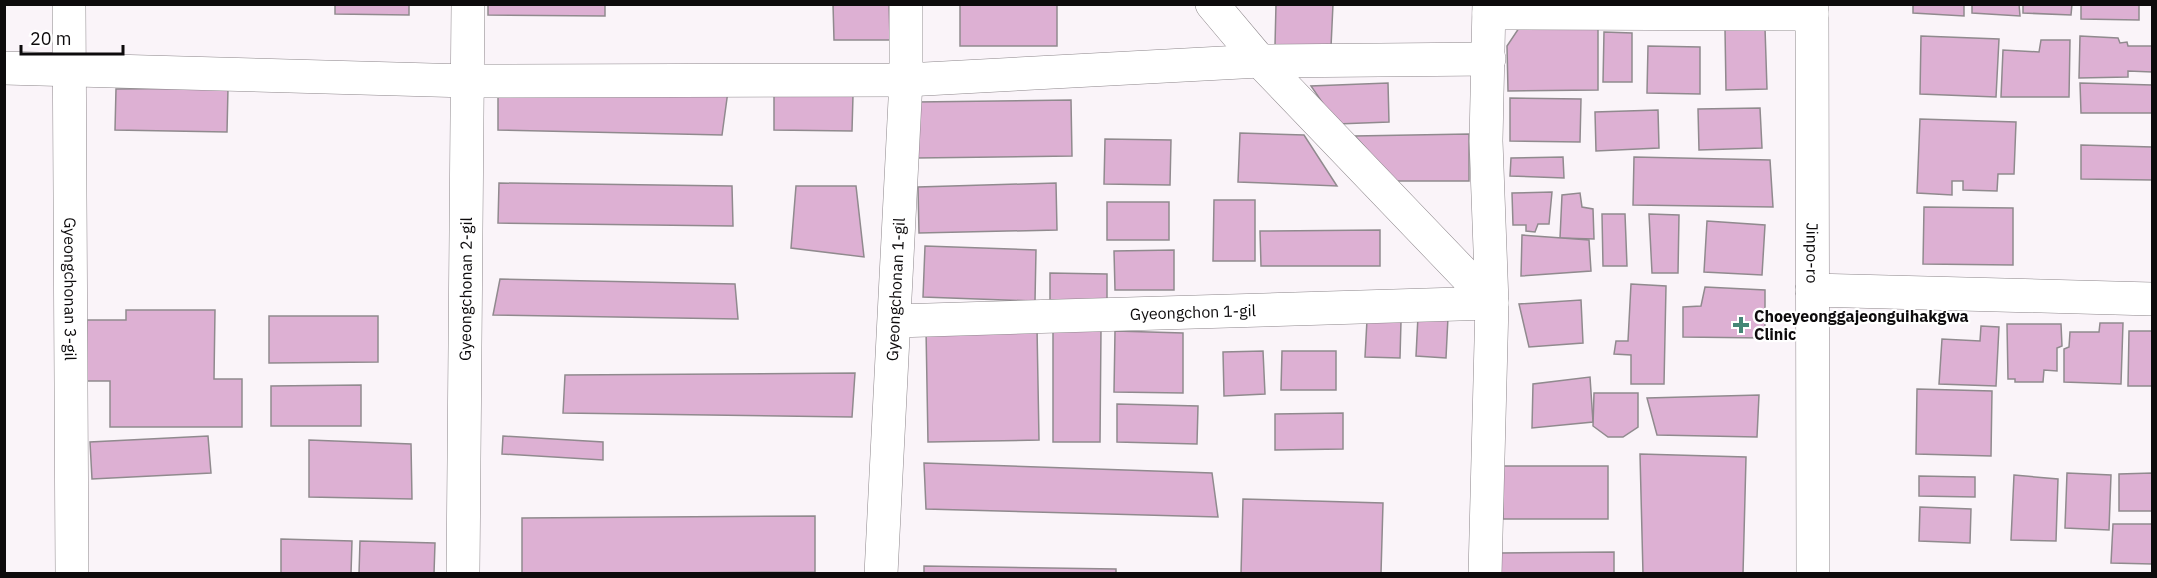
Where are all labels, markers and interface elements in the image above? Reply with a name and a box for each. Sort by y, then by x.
scale bar [21,18,123,56]
text: 20 m [30,27,72,50]
street label: Gyeongchonan 3-gil [60,217,81,361]
street label: Gyeongchonan 2-gil [455,217,476,361]
street label: Gyeongchonan 1-gil [882,217,909,362]
street label: Jinpo-ro [1802,223,1822,283]
street label: Gyeongchon 1-gil [1130,300,1256,324]
place label: Choeyeonggajeonguihakgwa Clinic [1754,306,1969,344]
marker: Choeyeonggajeonguihakgwa Clinic [1732,316,1750,334]

